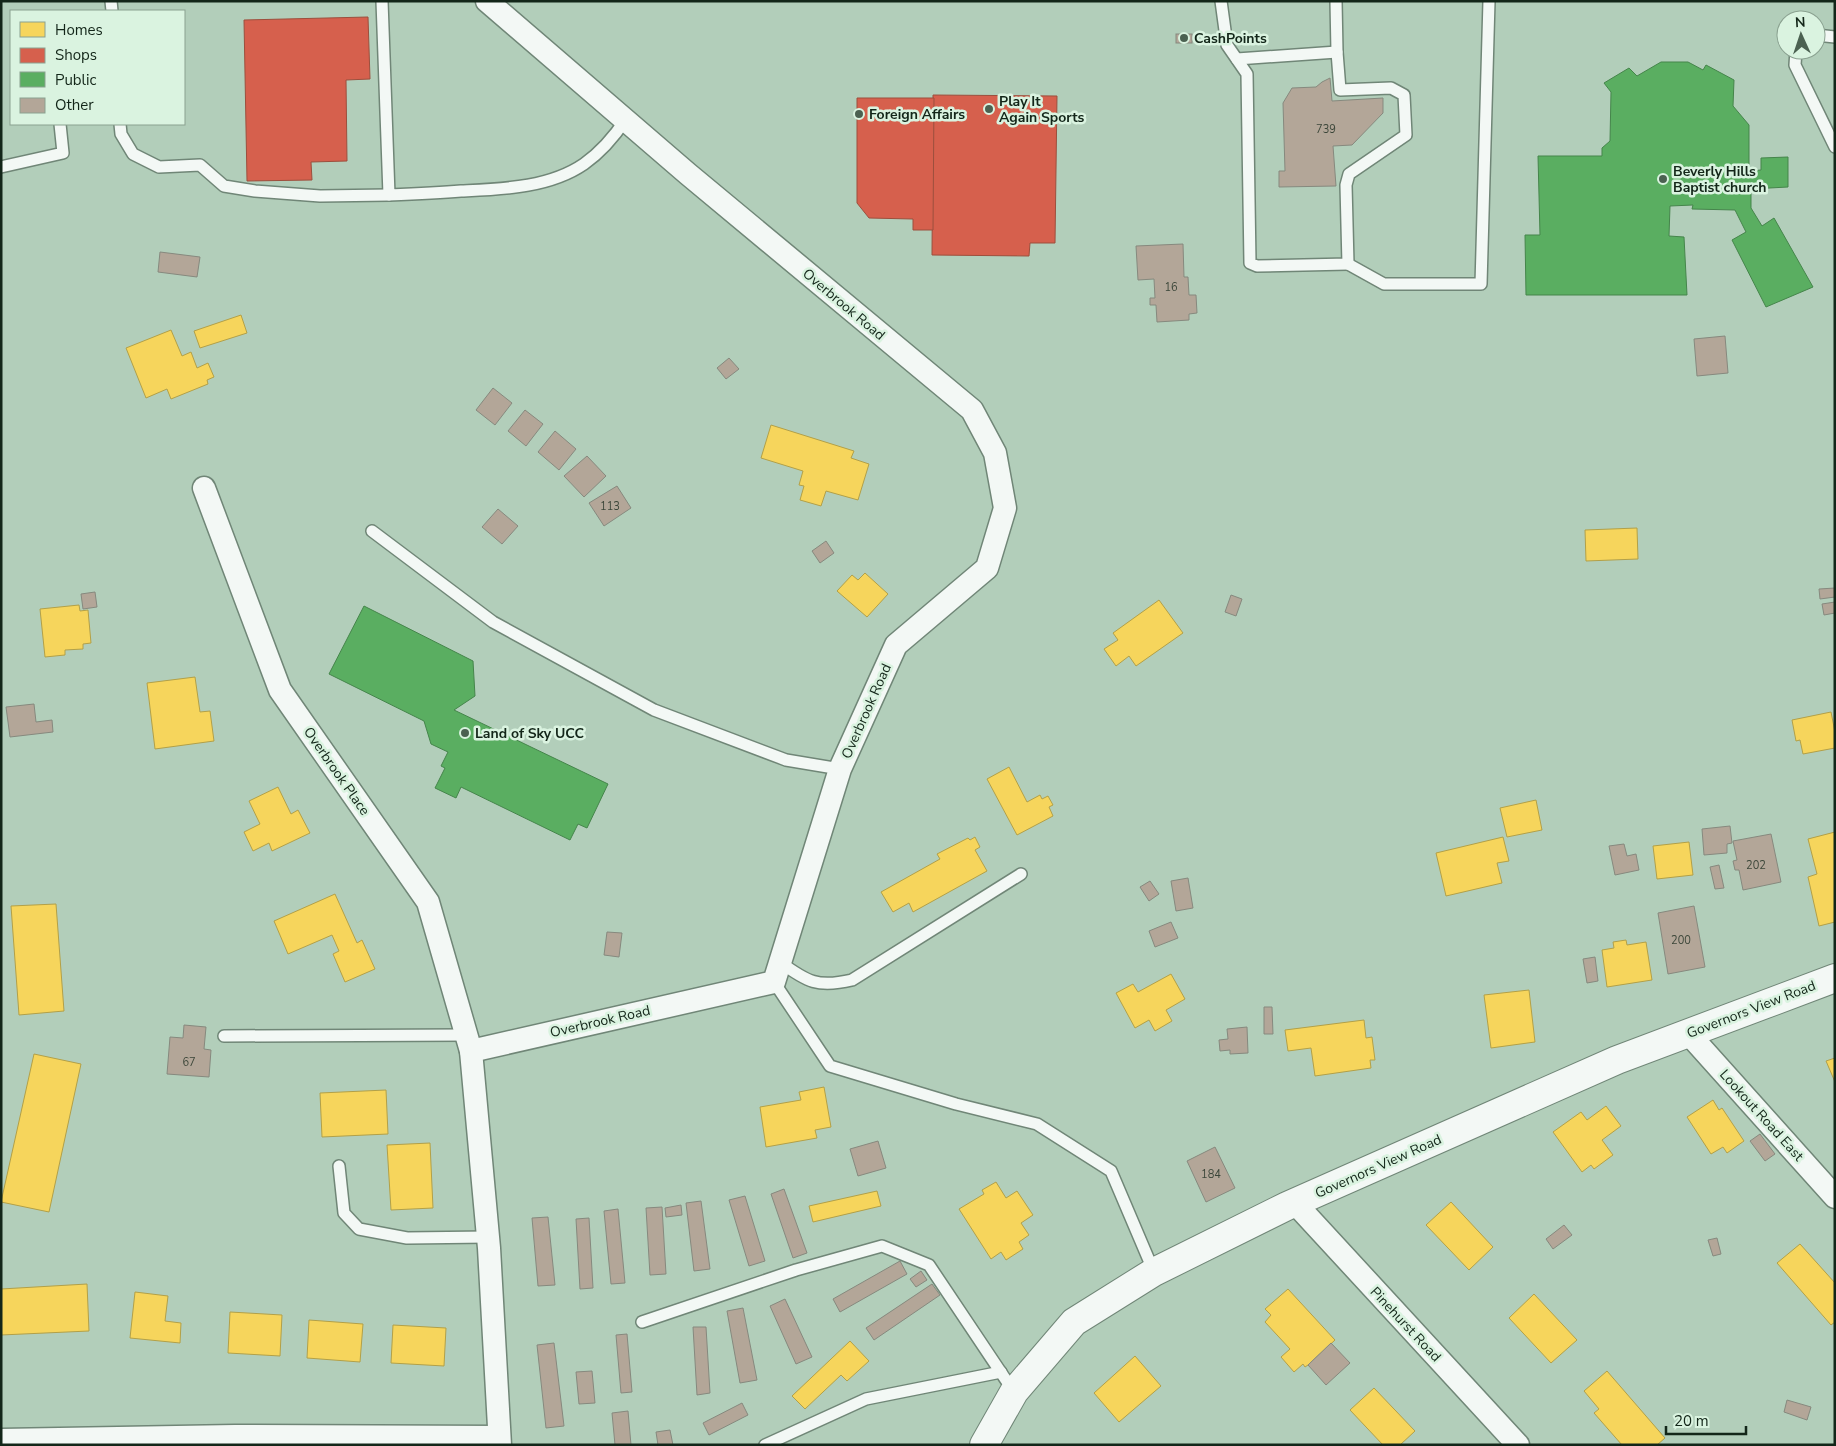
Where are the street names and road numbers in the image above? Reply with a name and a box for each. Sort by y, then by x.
street label: Overbrook Road [798,264,889,344]
street label: Overbrook Road [837,661,896,762]
street label: Overbrook Place [299,723,374,819]
street label: Governors View Road [1684,976,1818,1043]
street label: Overbrook Road [548,1001,652,1042]
street label: Lookout Road East [1715,1065,1808,1165]
street label: Governors View Road [1312,1130,1444,1203]
street label: Pinehurst Road [1366,1283,1445,1366]

